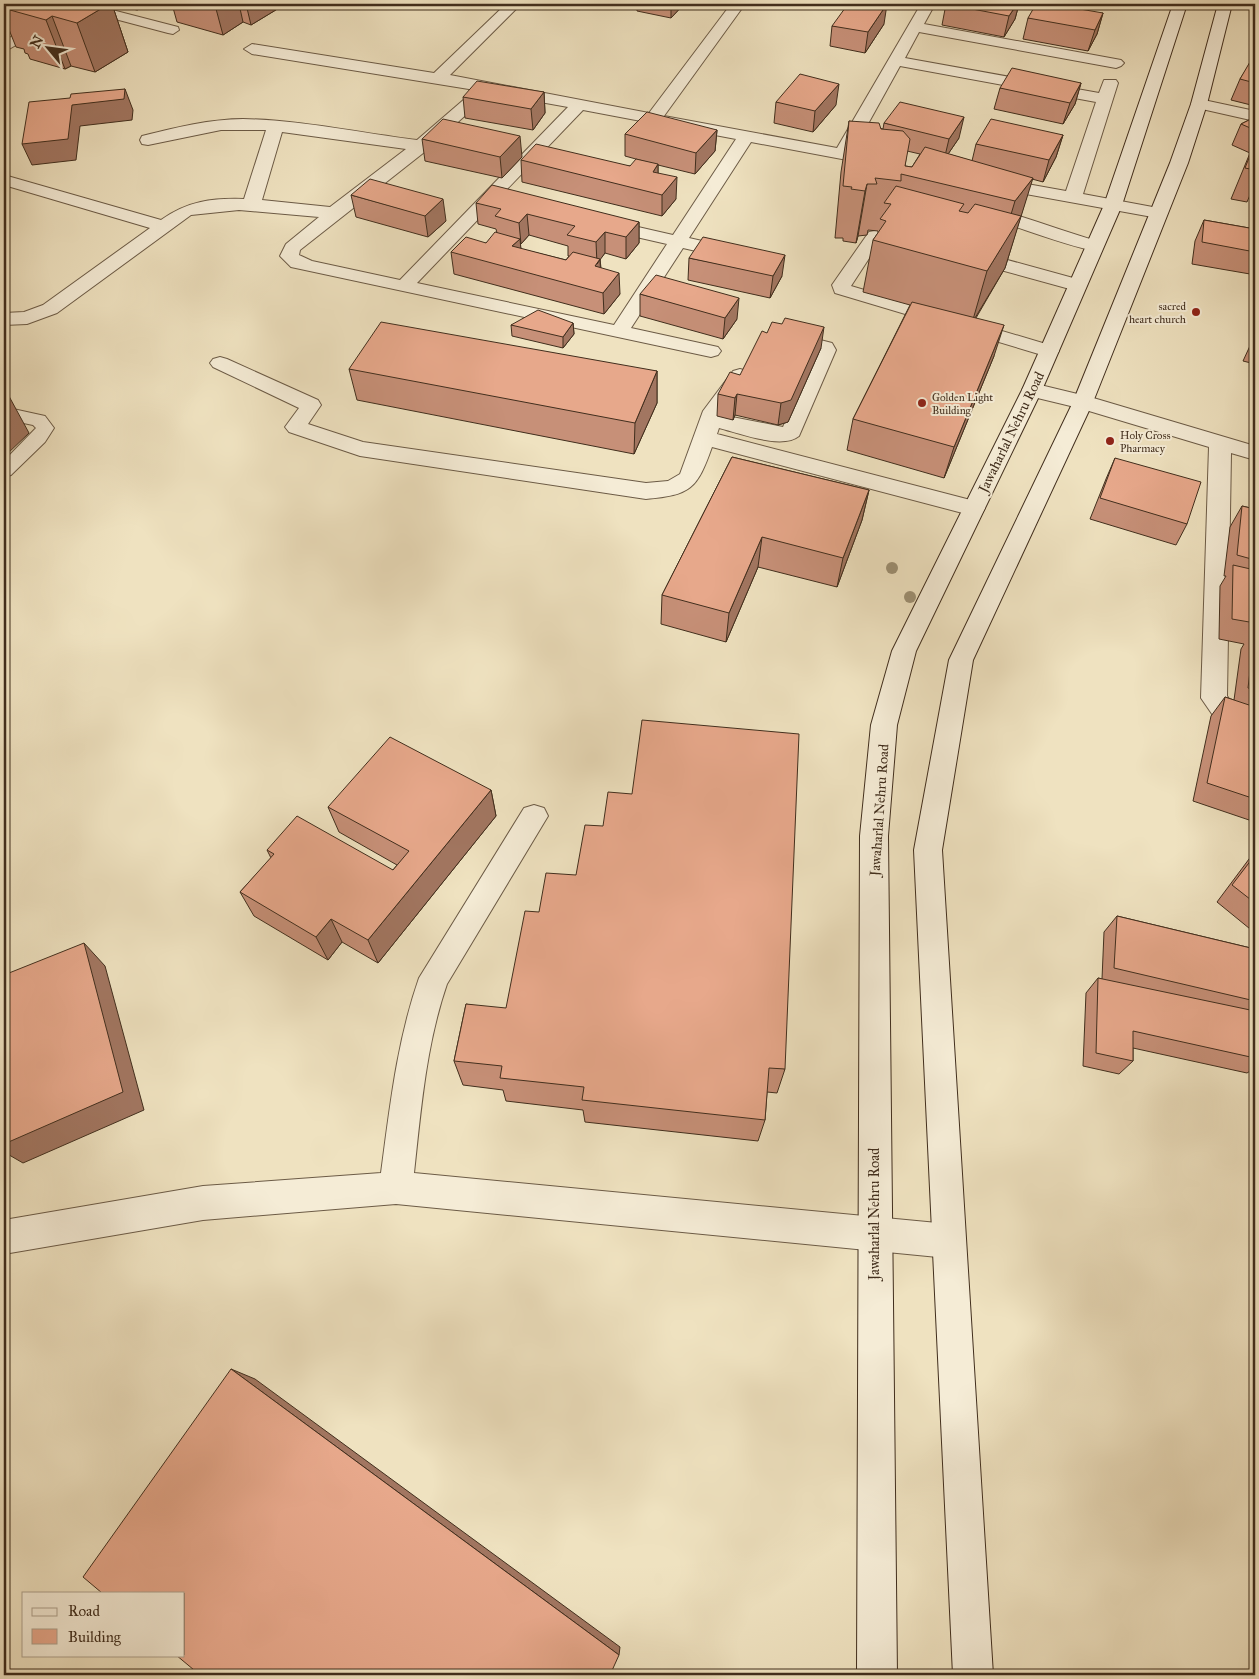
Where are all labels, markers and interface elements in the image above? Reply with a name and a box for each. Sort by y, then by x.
north arrow [22,22,72,72]
text: N [27,33,47,51]
place label: sacred heart church [1129,300,1186,326]
marker: sacred heart church [1190,306,1202,318]
street label: Jawaharlal Nehru Road [974,369,1049,498]
place label: Golden Light Building [932,391,993,417]
marker: Golden Light Building [916,397,928,409]
place label: Holy Cross Pharmacy [1120,429,1171,455]
marker: Holy Cross Pharmacy [1104,435,1116,447]
street label: Jawaharlal Nehru Road [866,743,894,879]
street label: Jawaharlal Nehru Road [866,1148,884,1282]
legend [22,1592,185,1656]
text: Road [68,1602,100,1620]
text: Building [68,1628,122,1646]

